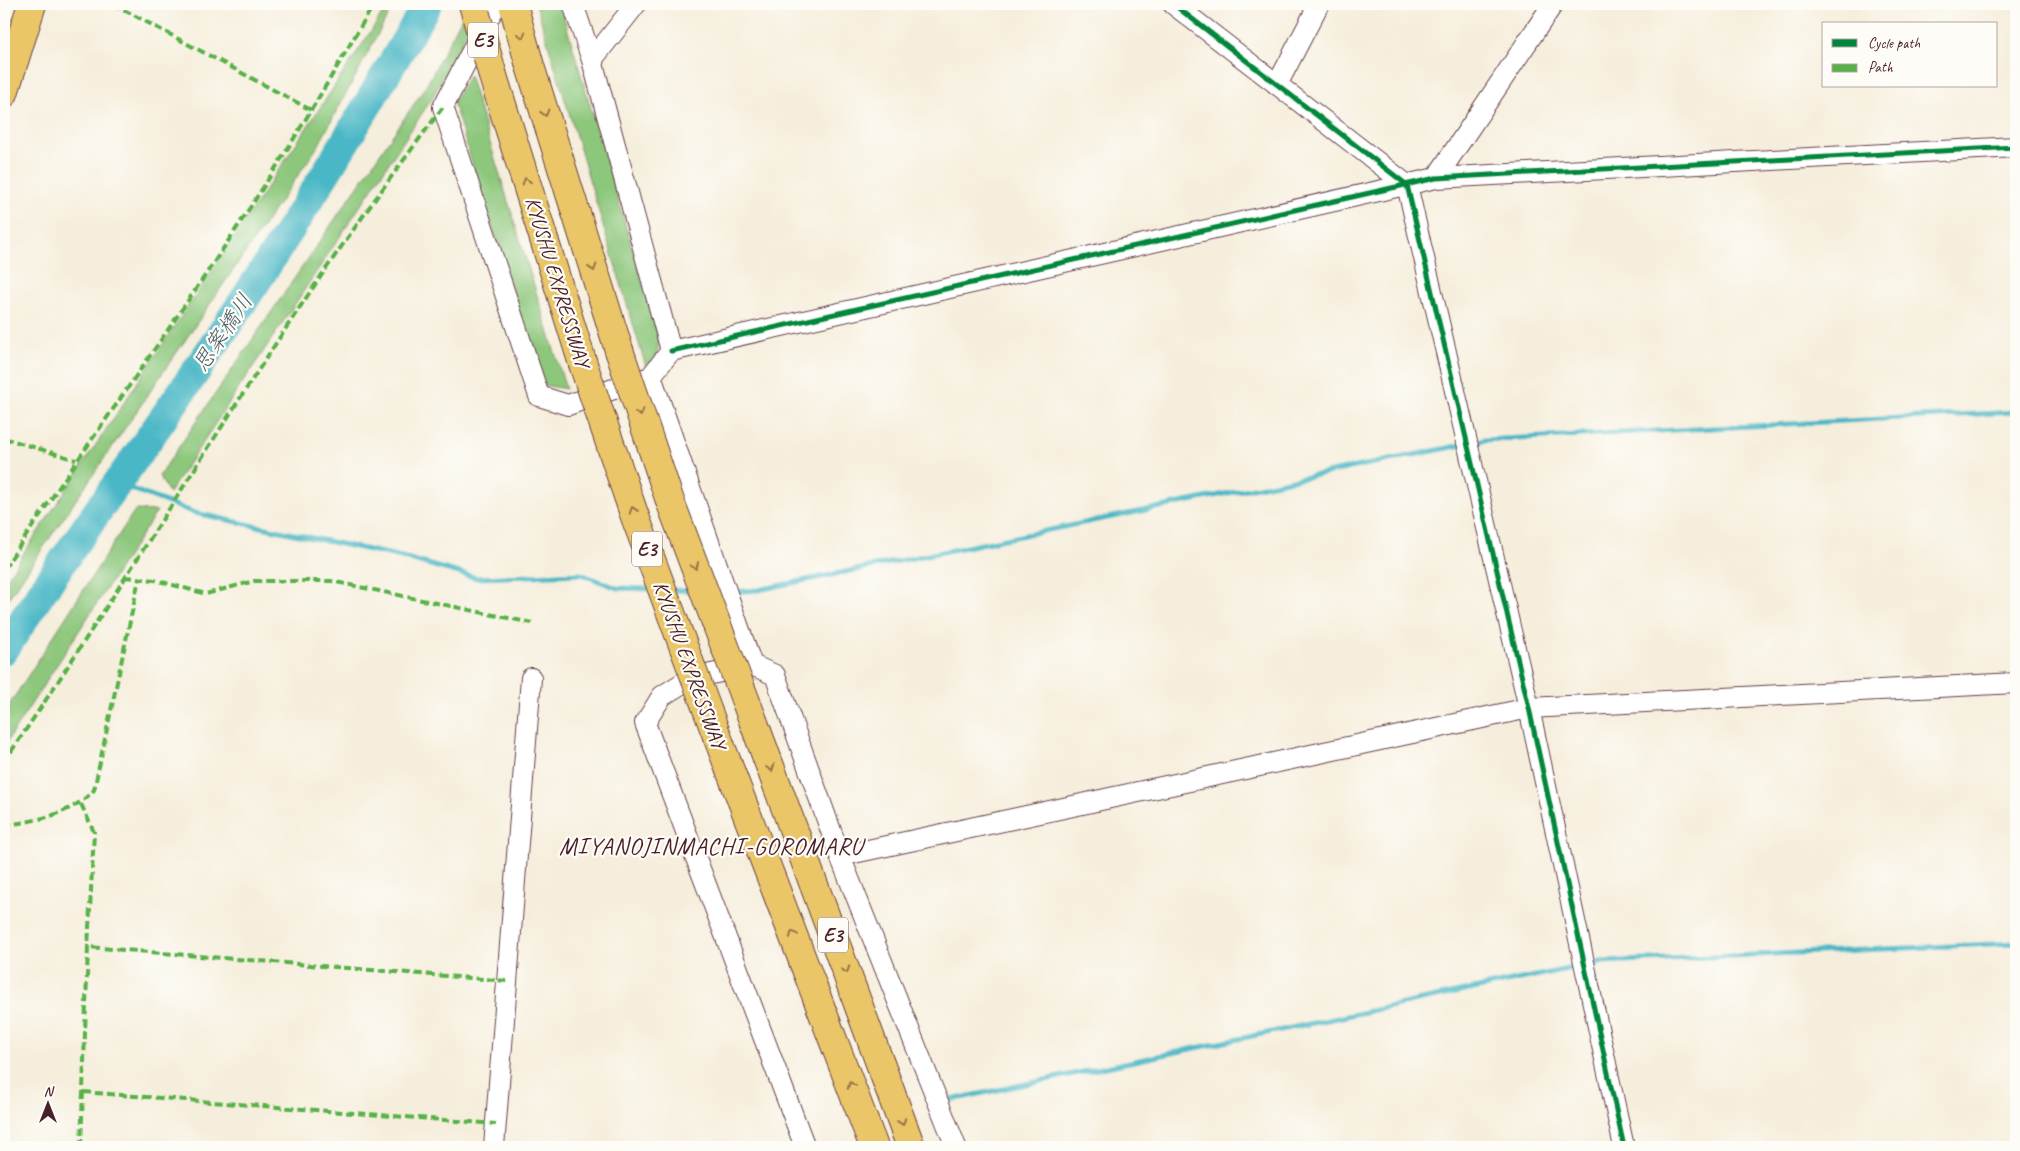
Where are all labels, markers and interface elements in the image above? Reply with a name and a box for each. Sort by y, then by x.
road number: E3 [468,22,498,58]
legend [1822,22,1998,88]
one-way arrow [516,30,526,38]
text: Cycle path [1868,34,1920,53]
text: Path [1868,58,1894,77]
one-way arrow [539,108,549,116]
one-way arrow [522,177,532,186]
street label: KYUSHU EXPRESSWAY [520,194,597,374]
one-way arrow [587,263,597,271]
water label: 思案橋川 [187,288,259,377]
one-way arrow [634,408,644,416]
one-way arrow [629,506,639,515]
road number: E3 [632,532,662,566]
one-way arrow [689,561,699,569]
street label: KYUSHU EXPRESSWAY [648,578,734,756]
one-way arrow [765,763,775,772]
district label: MIYANOJINMACHI-GOROMARU [559,831,866,861]
road number: E3 [818,918,848,952]
one-way arrow [788,930,798,938]
one-way arrow [840,965,850,974]
north arrow [22,1078,72,1128]
one-way arrow [847,1082,857,1090]
text: N [44,1083,55,1100]
one-way arrow [896,1118,906,1126]

